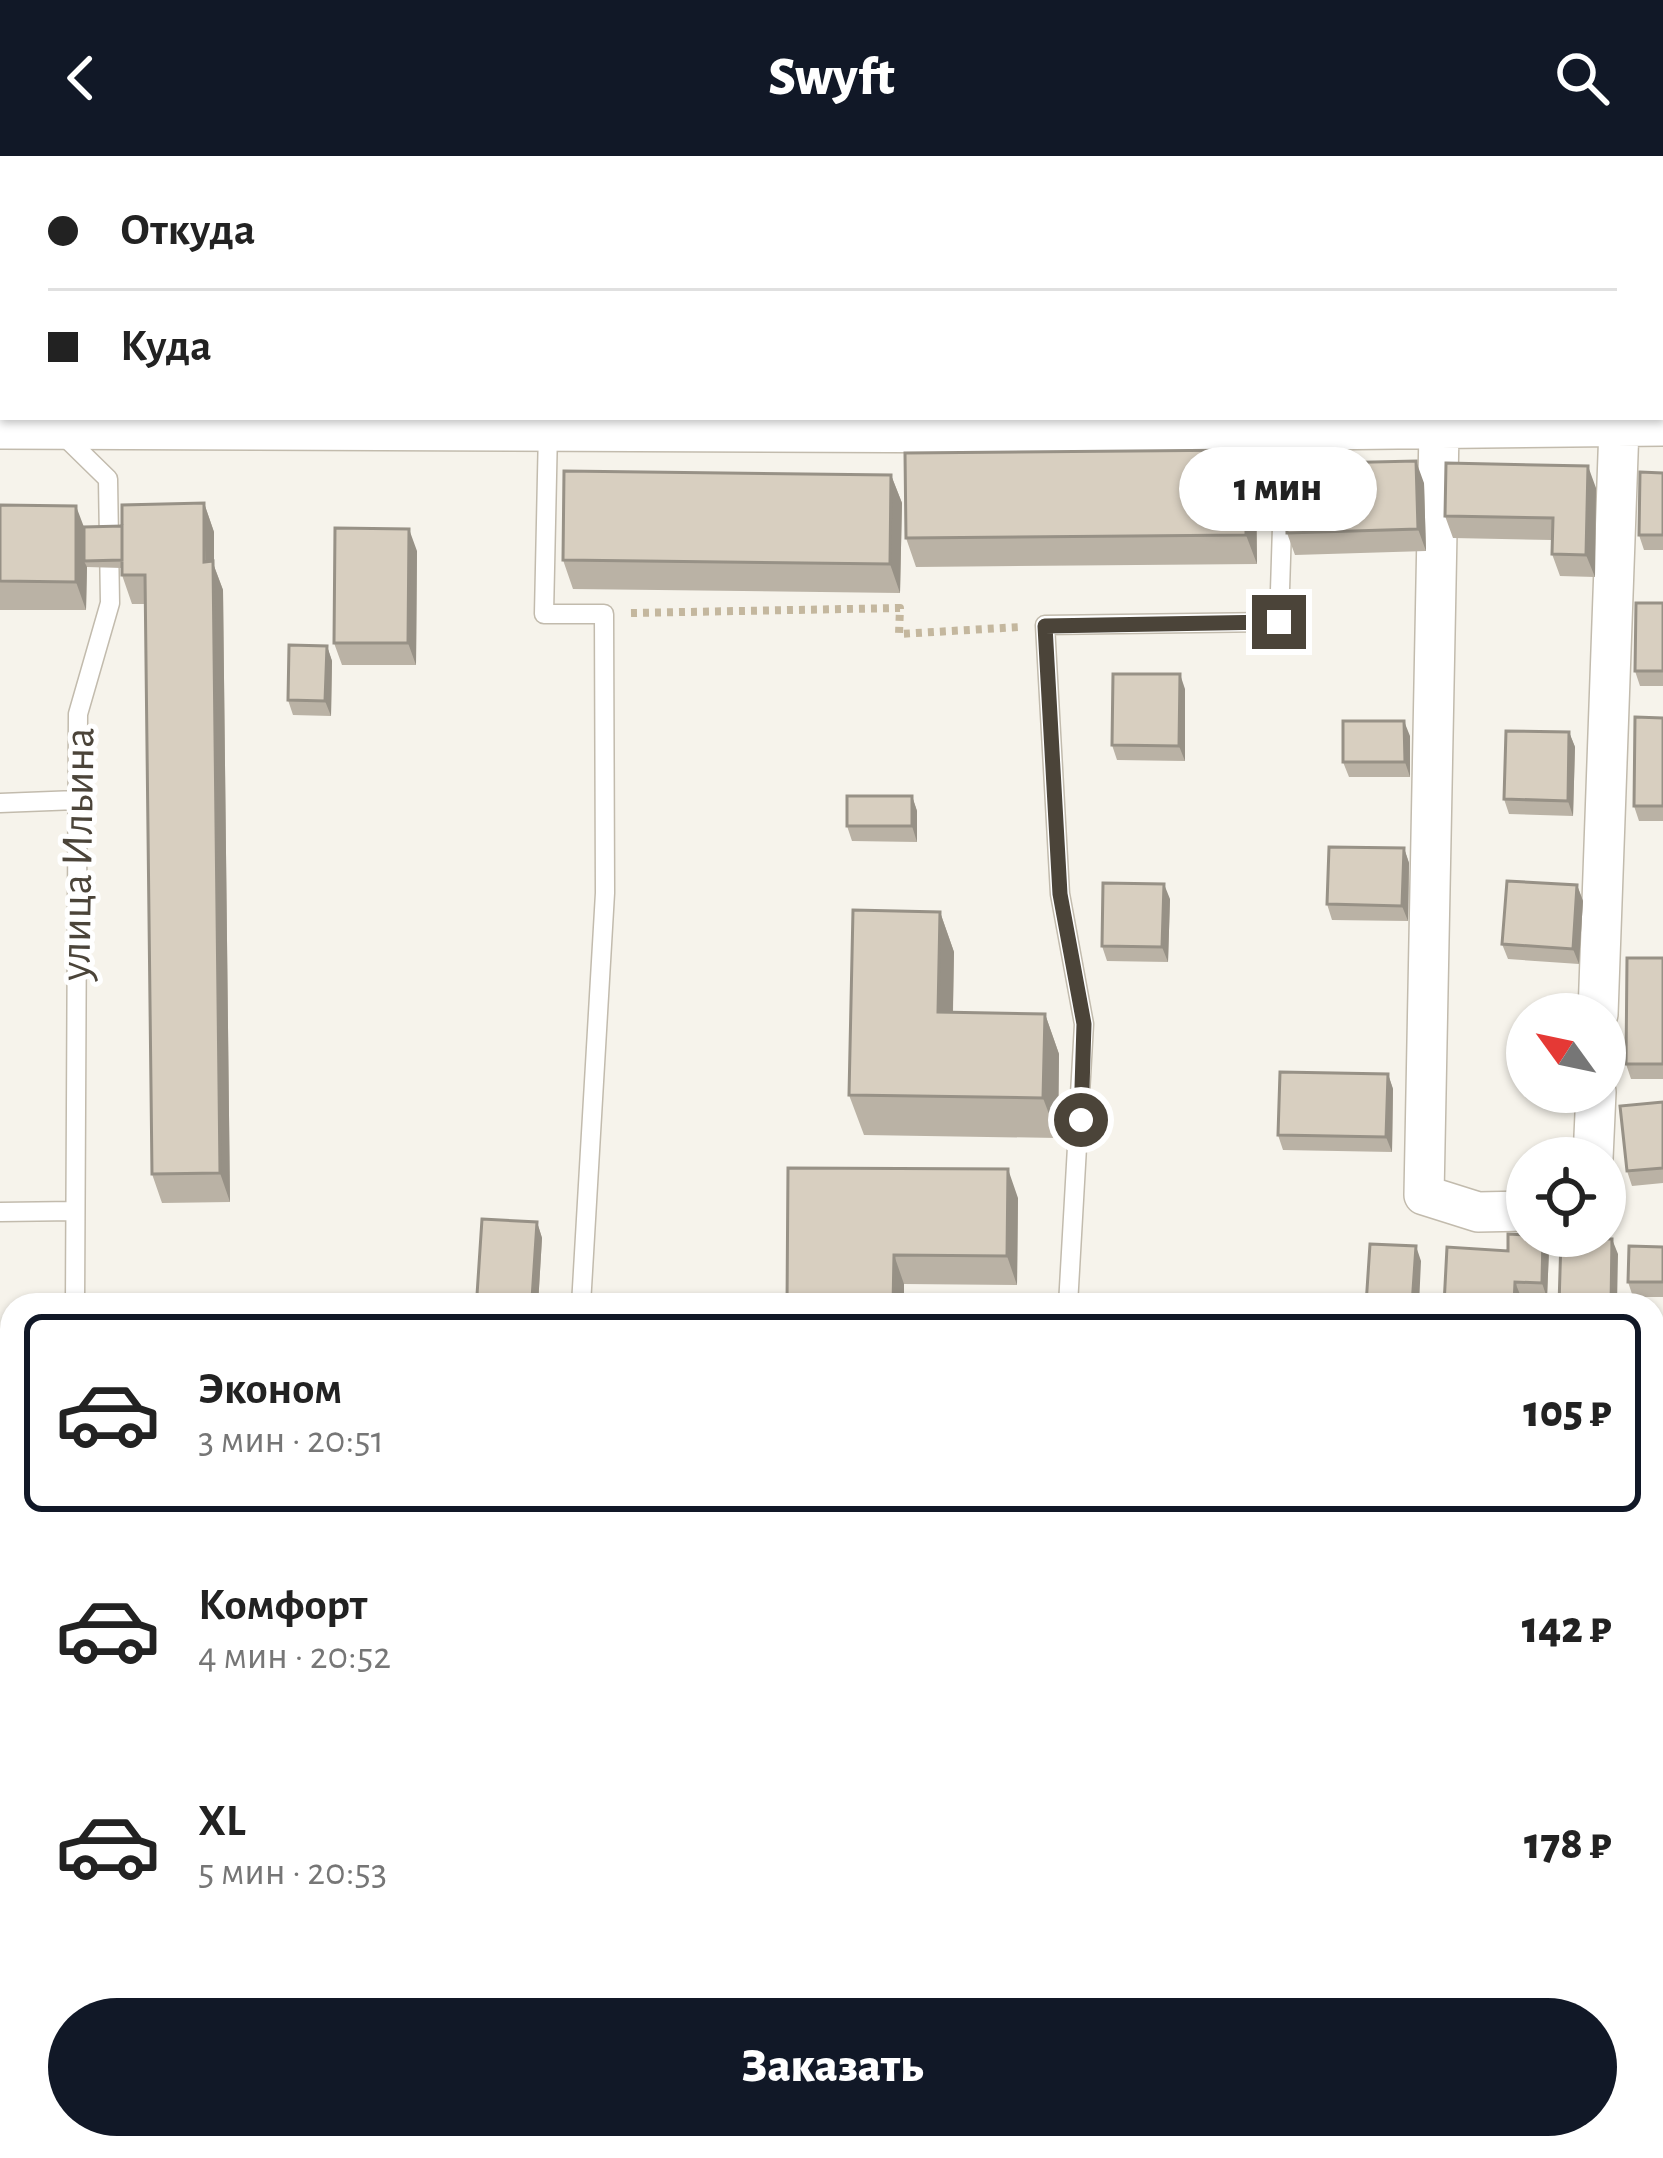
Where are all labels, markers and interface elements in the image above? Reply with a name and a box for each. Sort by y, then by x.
icon: back [48,45,114,111]
icon: search [1549,45,1615,111]
text: Swyft [768,51,895,105]
text: Откуда [120,208,255,253]
text: Куда [120,324,212,369]
callout: 1 мин [1180,448,1378,532]
text: 1 мин [1234,469,1322,508]
route end [1252,595,1306,649]
street label: улица Ильина [53,727,103,982]
north arrow [1506,993,1626,1113]
map controls [1506,993,1626,1257]
route start [1054,1093,1108,1147]
button: locate [1506,1137,1626,1257]
icon: car [54,1359,162,1467]
text: Эконом [198,1367,342,1412]
text: 105 ₽ [1523,1390,1611,1435]
text: 3 мин · 20:51 [198,1421,384,1460]
icon: car [54,1575,162,1683]
text: Комфорт [198,1583,367,1628]
text: 142 ₽ [1522,1606,1611,1651]
text: 4 мин · 20:52 [198,1637,391,1676]
icon: car [54,1791,162,1899]
text: XL [198,1799,246,1844]
text: 178 ₽ [1524,1822,1611,1867]
text: 5 мин · 20:53 [198,1853,387,1892]
button: Заказать [48,1998,1617,2136]

